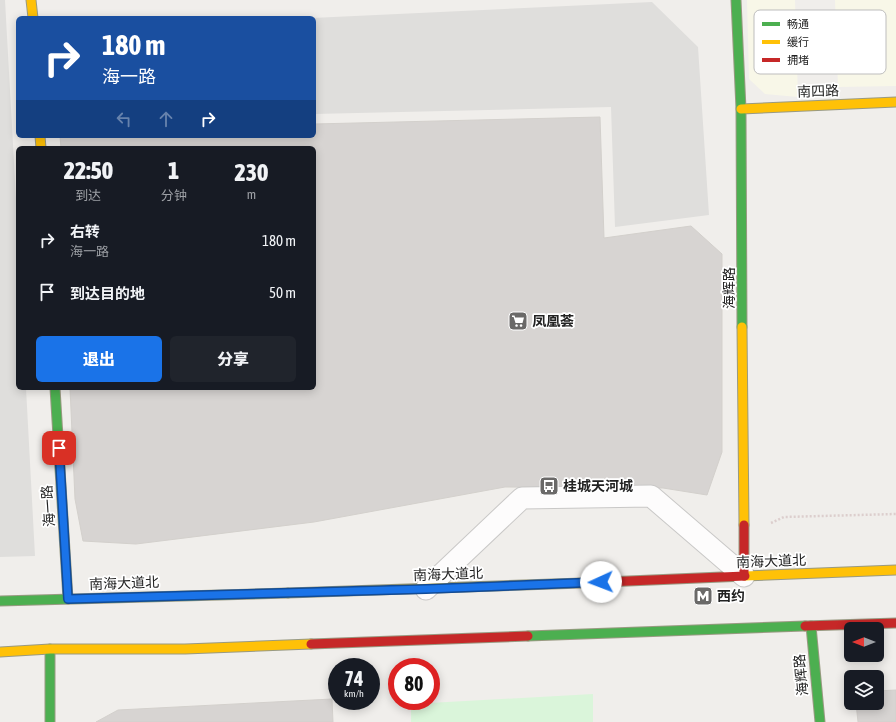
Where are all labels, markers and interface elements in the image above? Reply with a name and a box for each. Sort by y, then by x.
legend [754,10,886,74]
text: 畅通 [787,18,809,30]
text: 180 m [102,29,165,61]
icon: right [36,32,88,84]
text: 缓行 [787,36,809,48]
text: 拥堵 [787,54,809,66]
text: 海一路 [102,66,156,87]
street label: 南四路 [797,82,839,100]
icon: left [113,108,135,130]
icon: ahead [155,108,177,130]
icon: right [197,108,219,130]
text: 22:50 [64,157,113,184]
text: 1 [168,157,179,184]
text: 230 [234,159,268,186]
text: m [247,187,256,202]
text: 到达 [75,188,101,203]
text: 分钟 [161,188,187,203]
text: 右转 [70,223,100,240]
icon: right [36,229,58,251]
text: 180 m [262,232,296,249]
text: 海一路 [70,244,109,259]
street label: 海辉路 [721,267,737,309]
icon: arrive [36,281,58,303]
text: 50 m [269,284,296,301]
text: 到达目的地 [70,285,145,302]
supermarket icon: 凤凰荟 [507,310,529,332]
place label: 凤凰荟 [532,313,574,329]
button: 退出 [36,336,162,382]
button: 分享 [170,336,296,382]
pin [42,431,76,465]
icon: arrive [48,437,70,459]
bus stop icon: 桂城天河城 [538,475,560,497]
place label: 桂城天河城 [563,478,633,494]
street label: 海一路 [39,484,57,528]
street label: 南海大道北 [736,552,806,570]
position arrow [580,561,622,603]
street label: 南海大道北 [413,565,483,583]
street label: 南海大道北 [89,574,159,592]
metro station icon: 西约 [692,585,714,607]
place label: 西约 [717,588,745,604]
north arrow [844,622,884,662]
map controls [844,622,884,710]
street label: 海辉路 [791,653,811,697]
speed limit sign: 80 [388,658,440,710]
text: 74 [345,667,363,690]
button: layers [844,670,884,710]
text: km/h [344,688,364,699]

